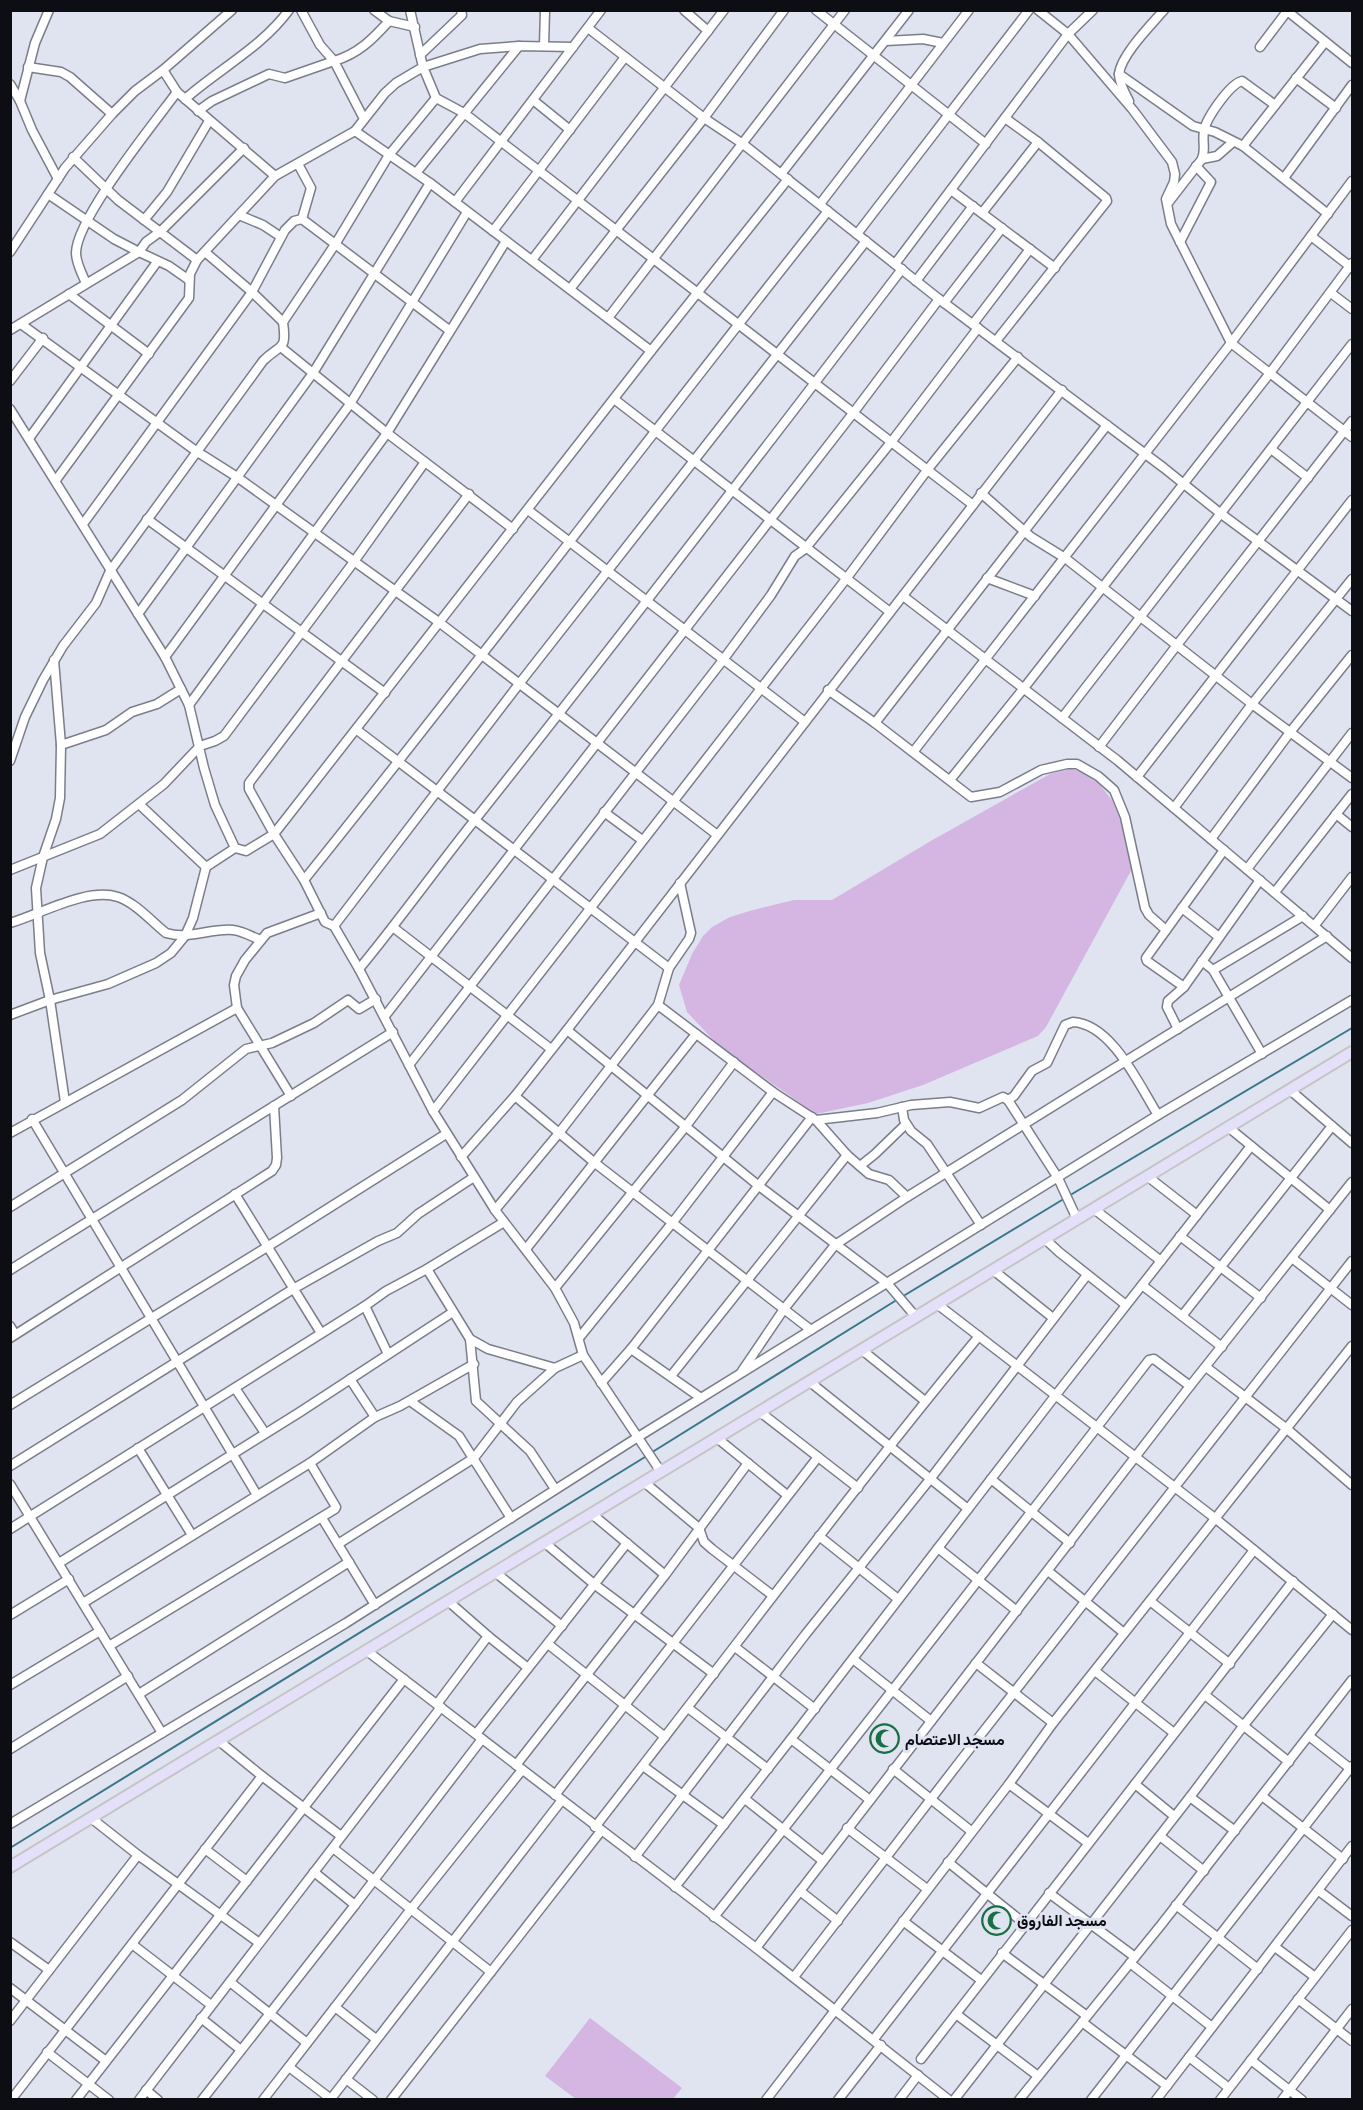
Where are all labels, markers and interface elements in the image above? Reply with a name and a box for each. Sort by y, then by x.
mosque icon: مسجد الاعتصام [868,1723,900,1755]
place label: مسجد الاعتصام [905,1730,1005,1750]
mosque icon: مسجد الفاروق [980,1904,1012,1936]
place label: مسجد الفاروق [1017,1911,1107,1931]

